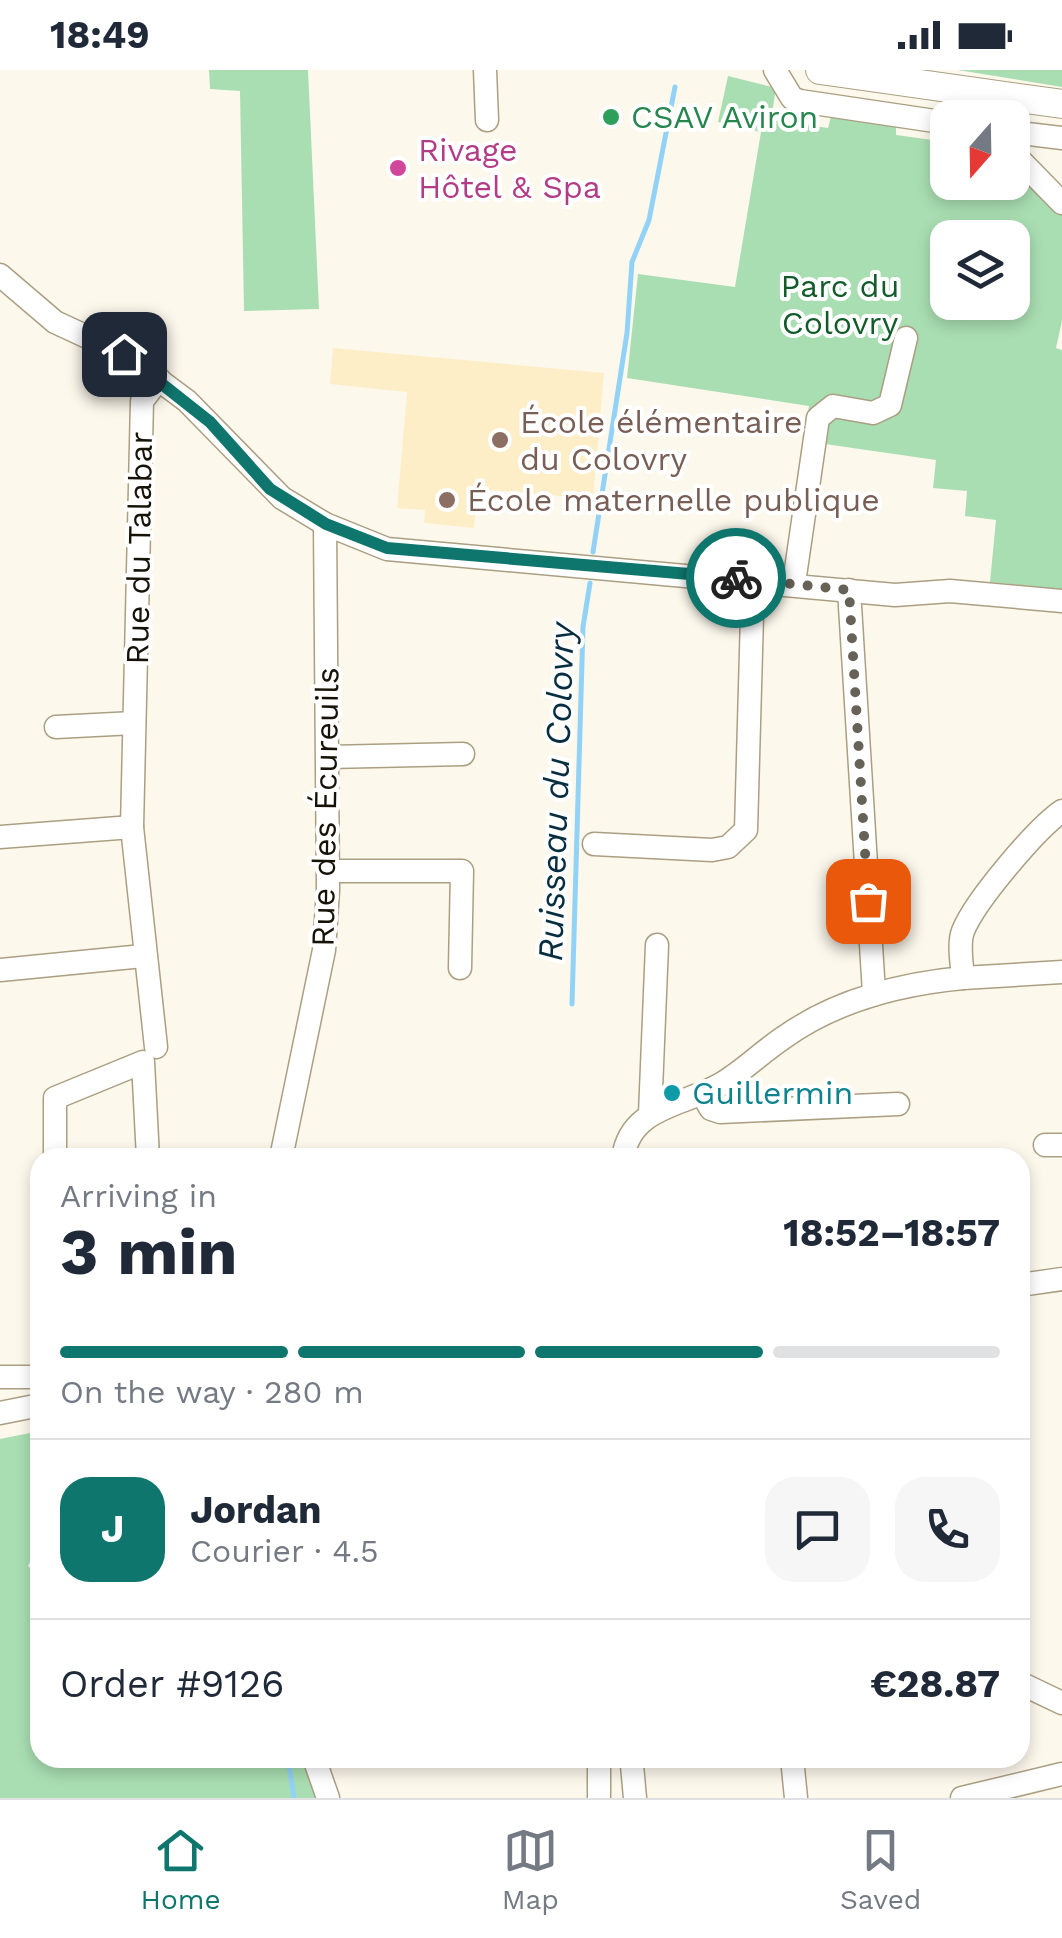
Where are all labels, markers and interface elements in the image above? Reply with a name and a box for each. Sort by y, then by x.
text: 18:49 [50,13,150,57]
place label: CSAV Aviron [631,98,818,136]
north arrow [930,100,1030,200]
map controls [930,100,1030,320]
marker: CSAV Aviron [600,106,622,128]
place label: Rivage Hôtel & Spa [418,131,601,206]
marker: Rivage Hôtel & Spa [387,157,409,179]
button: layers [930,220,1030,320]
park label: Parc du Colovry [781,267,899,342]
pin [82,312,167,397]
icon: home [97,327,152,382]
place label: École élémentaire du Colovry [520,403,802,478]
marker: École élémentaire du Colovry [489,429,511,451]
street label: Rue du Talabar [118,431,160,665]
place label: École maternelle publique [467,481,880,519]
marker: École maternelle publique [436,489,458,511]
courier [686,528,786,628]
icon: bike [709,551,764,606]
water label: Ruisseau du Colovry [529,620,583,962]
street label: Rue des Écureuils [304,667,346,947]
pin [826,859,911,944]
icon: bag [841,874,896,929]
place label: Guillermin [692,1074,853,1112]
marker: Guillermin [661,1082,683,1104]
text: Arriving in [60,1177,217,1215]
text: 18:52–18:57 [783,1211,1000,1255]
text: 3 min [60,1214,238,1290]
text: On the way · 280 m [60,1373,364,1411]
button: chat [765,1477,870,1582]
button: phone [895,1477,1000,1582]
text: Jordan [190,1488,322,1532]
text: J [101,1507,124,1551]
text: Courier · 4.5 [190,1532,379,1570]
text: Order #9126 [60,1662,284,1706]
text: €28.87 [870,1662,1000,1706]
tab: Home [141,1823,221,1916]
tab: Map [502,1823,559,1916]
tab: Saved [840,1823,921,1916]

